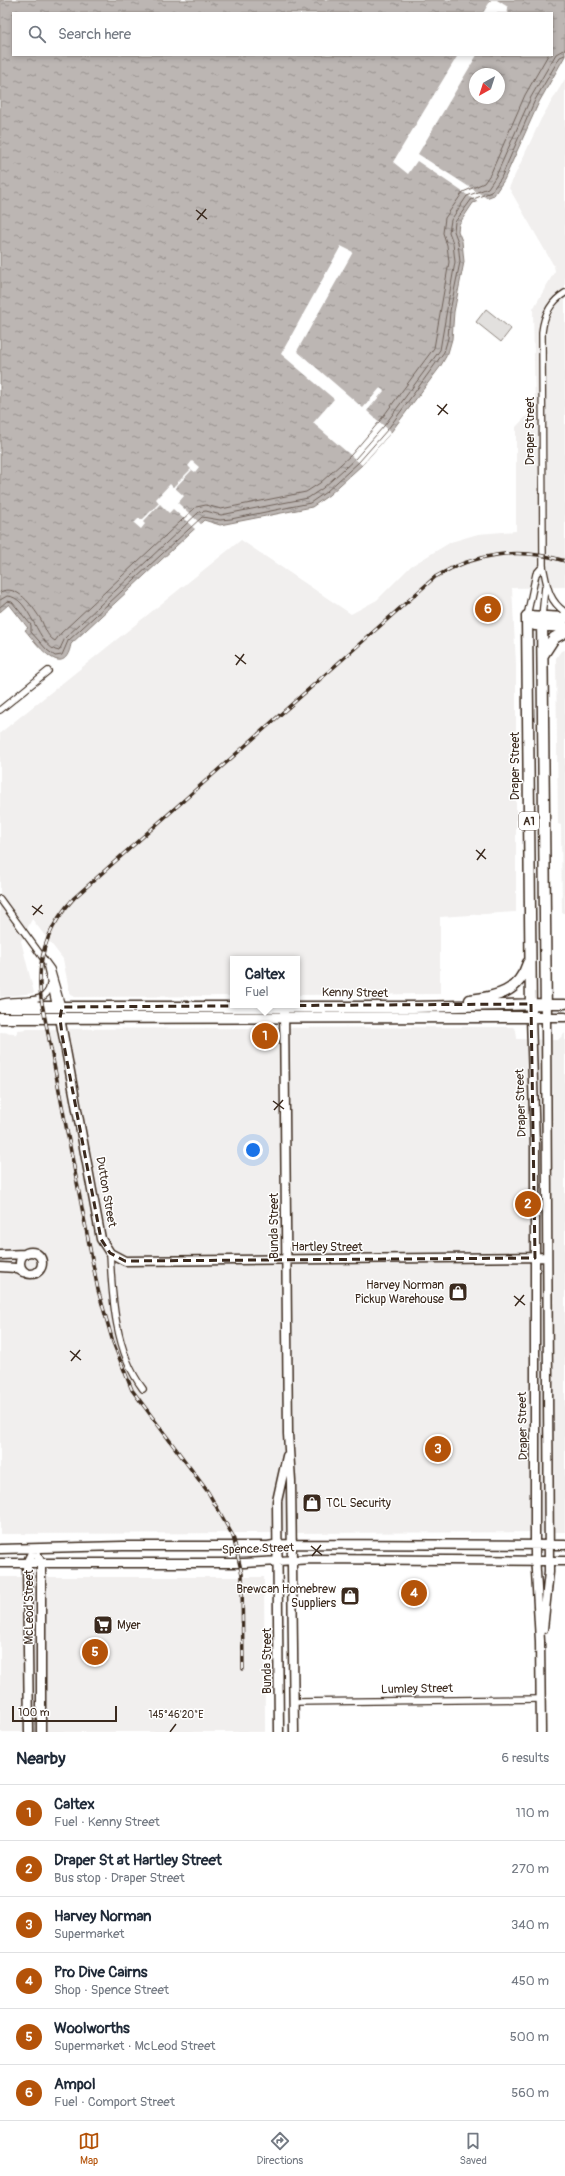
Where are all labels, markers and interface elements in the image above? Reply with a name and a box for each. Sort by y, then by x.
search box [12,12,553,56]
icon: search [26,23,48,45]
text: Search here [58,25,131,44]
north arrow [469,68,505,104]
street label: Draper Street [523,397,538,465]
pin: 6 [475,594,501,624]
street label: Draper Street [508,732,523,800]
road number: A1 [519,812,539,830]
popup [230,956,300,1008]
text: Caltex [245,965,285,984]
text: Fuel [245,984,269,1000]
street label: Kenny Street [322,985,389,1001]
pin: 1 [252,1021,278,1051]
street label: Draper Street [512,1068,530,1137]
your location [243,1140,263,1160]
street label: Dutton Street [92,1156,120,1229]
pin: 2 [515,1189,541,1219]
street label: Bunda Street [267,1193,282,1259]
street label: Hartley Street [291,1240,363,1255]
place label: Harvey Norman Pickup Warehouse [355,1278,444,1307]
shop icon: Harvey Norman Pickup Warehouse [447,1281,469,1303]
street label: Draper Street [515,1392,531,1460]
pin: 3 [425,1434,451,1464]
shop icon: TCL Security [301,1492,323,1514]
place label: TCL Security [326,1496,391,1511]
street label: Spence Street [222,1540,295,1558]
street label: McLeod Street [22,1569,37,1644]
pin: 4 [401,1578,427,1608]
place label: Brewcan Homebrew Suppliers [236,1582,337,1611]
shop icon: Brewcan Homebrew Suppliers [339,1585,361,1607]
supermarket icon: Myer [92,1614,114,1636]
place label: Myer [117,1618,142,1633]
street label: Bunda Street [260,1628,275,1694]
pin: 5 [82,1637,108,1667]
street label: Lumley Street [381,1681,453,1697]
scale bar [12,1704,117,1723]
text: 100 m [18,1706,49,1719]
text: 145°46'20"E [149,1709,203,1721]
text: Nearby [16,1748,65,1769]
text: 6 results [502,1750,549,1766]
text: Caltex [54,1795,95,1814]
text: 1 [26,1805,32,1821]
text: 110 m [516,1805,549,1821]
text: Fuel · Kenny Street [54,1814,160,1830]
text: Draper St at Hartley Street [54,1851,222,1870]
text: 2 [25,1861,33,1877]
text: 270 m [512,1861,549,1877]
text: Bus stop · Draper Street [54,1870,185,1886]
text: Harvey Norman [54,1907,152,1926]
text: 3 [25,1917,33,1933]
text: 340 m [511,1917,549,1933]
text: Supermarket [54,1926,125,1942]
text: Pro Dive Cairns [54,1963,147,1982]
text: 4 [25,1973,33,1989]
text: 450 m [511,1973,549,1989]
text: Shop · Spence Street [54,1982,169,1998]
text: Woolworths [54,2019,130,2038]
text: 5 [25,2029,33,2045]
text: 500 m [510,2029,549,2045]
text: Supermarket · McLeod Street [54,2038,216,2054]
text: Ampol [54,2075,95,2094]
text: 6 [25,2085,33,2101]
text: 560 m [511,2085,549,2101]
text: Fuel · Comport Street [54,2094,175,2110]
tab: Map [78,2130,100,2167]
tab: Directions [256,2130,303,2167]
tab: Saved [460,2130,487,2167]

